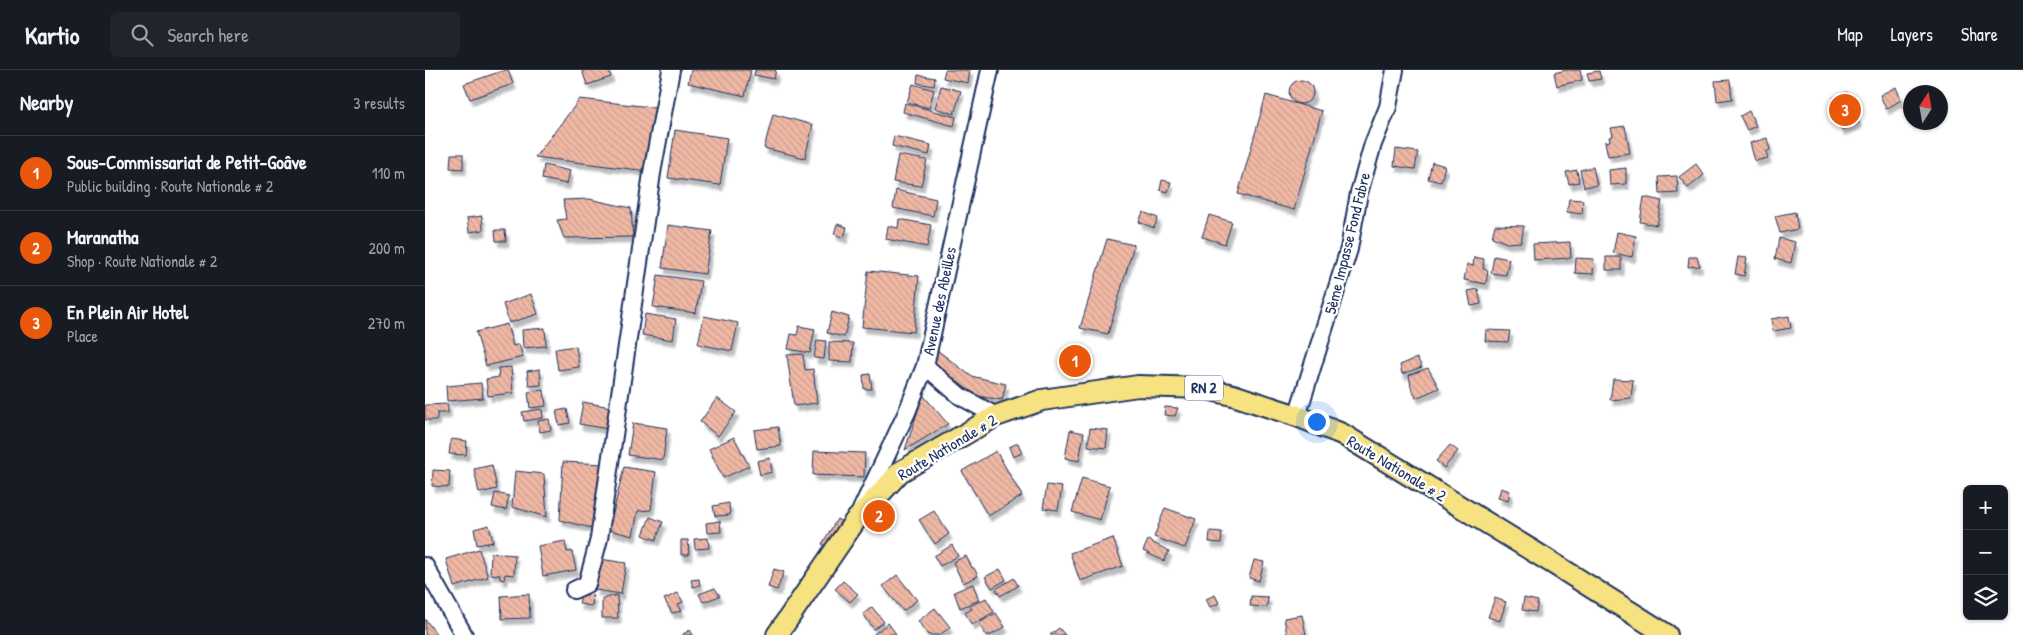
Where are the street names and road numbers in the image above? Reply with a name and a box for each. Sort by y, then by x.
street label: 5ème Impasse Fond Fabre [1319,169,1375,316]
street label: Avenue des Abeilles [917,245,961,357]
road number: RN 2 [1185,376,1223,400]
street label: Route Nationale # 2 [893,408,1001,485]
street label: Route Nationale # 2 [1343,430,1451,507]

